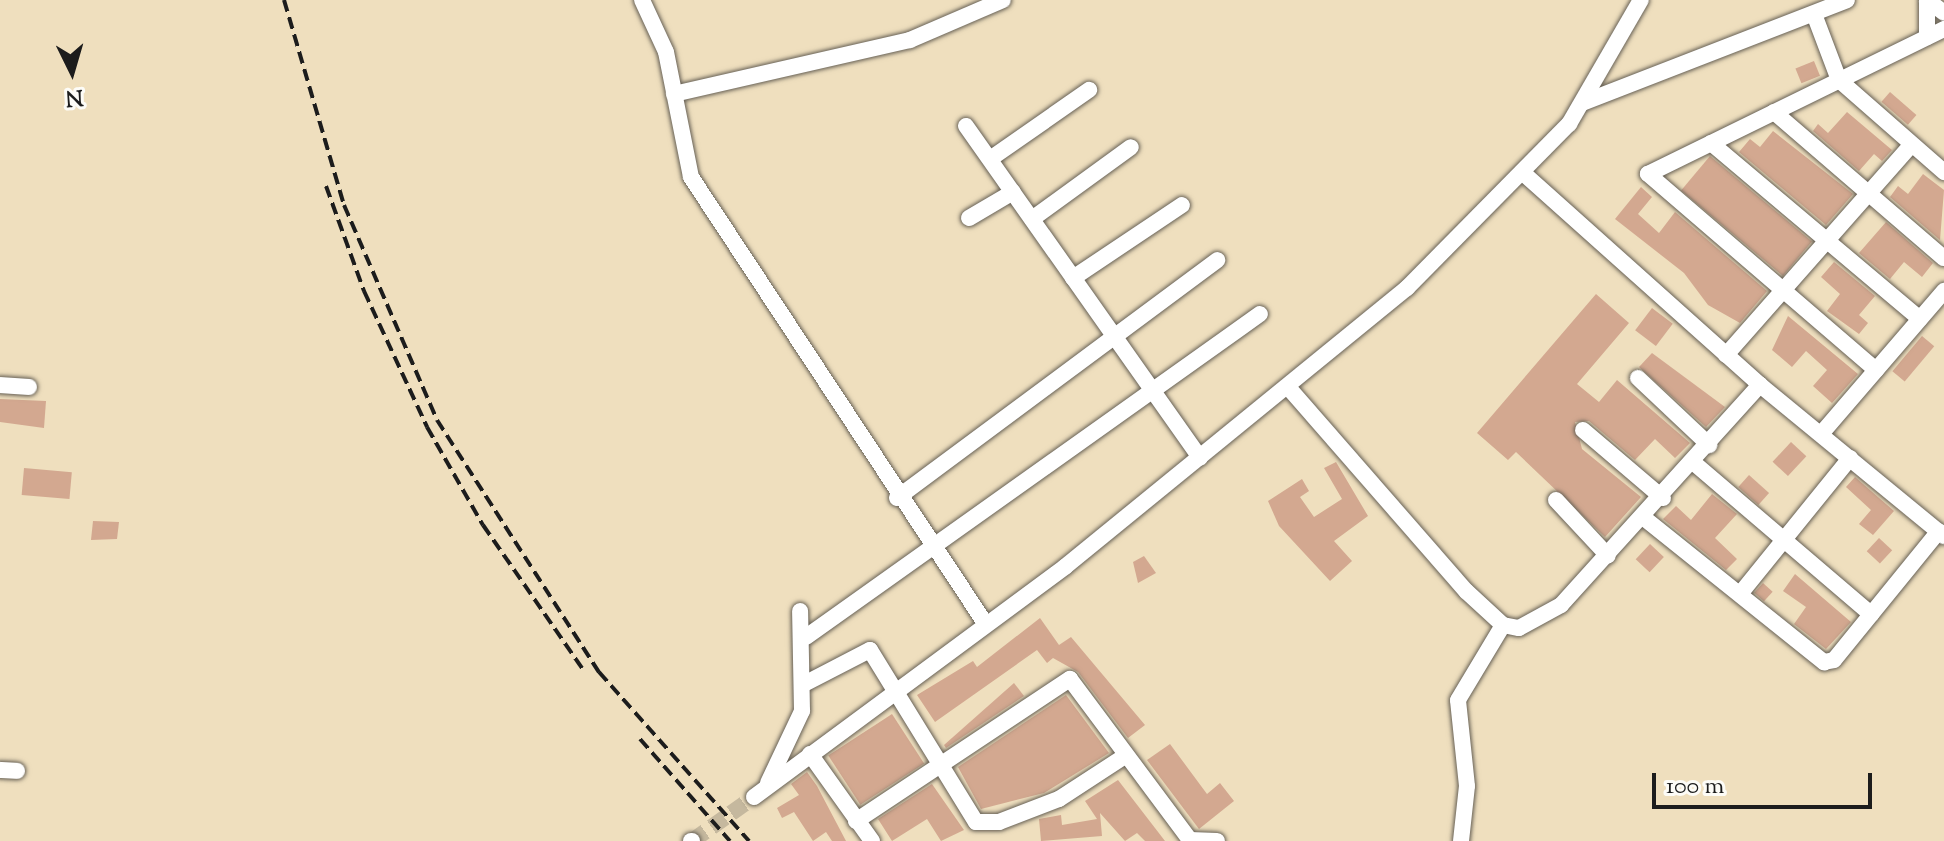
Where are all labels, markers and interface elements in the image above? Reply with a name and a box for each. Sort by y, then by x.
north arrow [32,32,112,112]
text: N [64,79,84,113]
scale bar [1656,757,1876,807]
text: 100 m [1666,770,1724,804]

